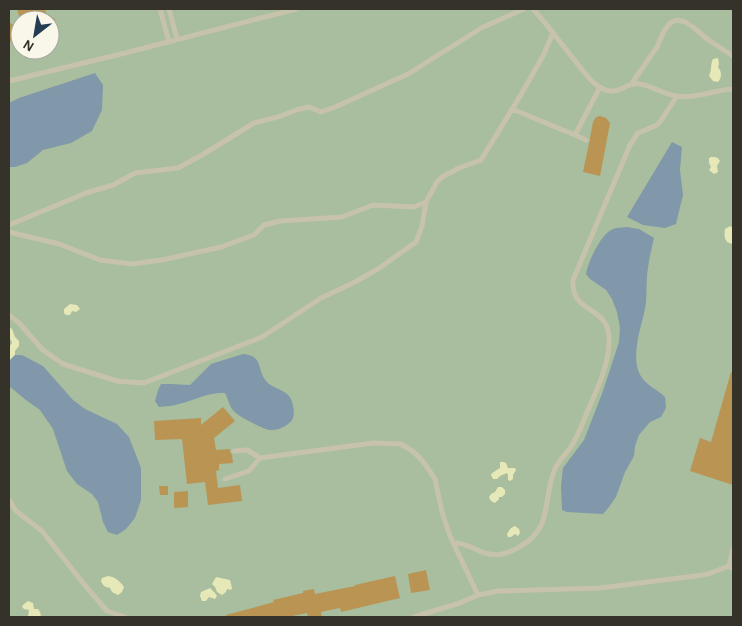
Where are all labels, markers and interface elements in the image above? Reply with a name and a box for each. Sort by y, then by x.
north arrow [10,10,60,60]
text: N [21,37,37,54]

